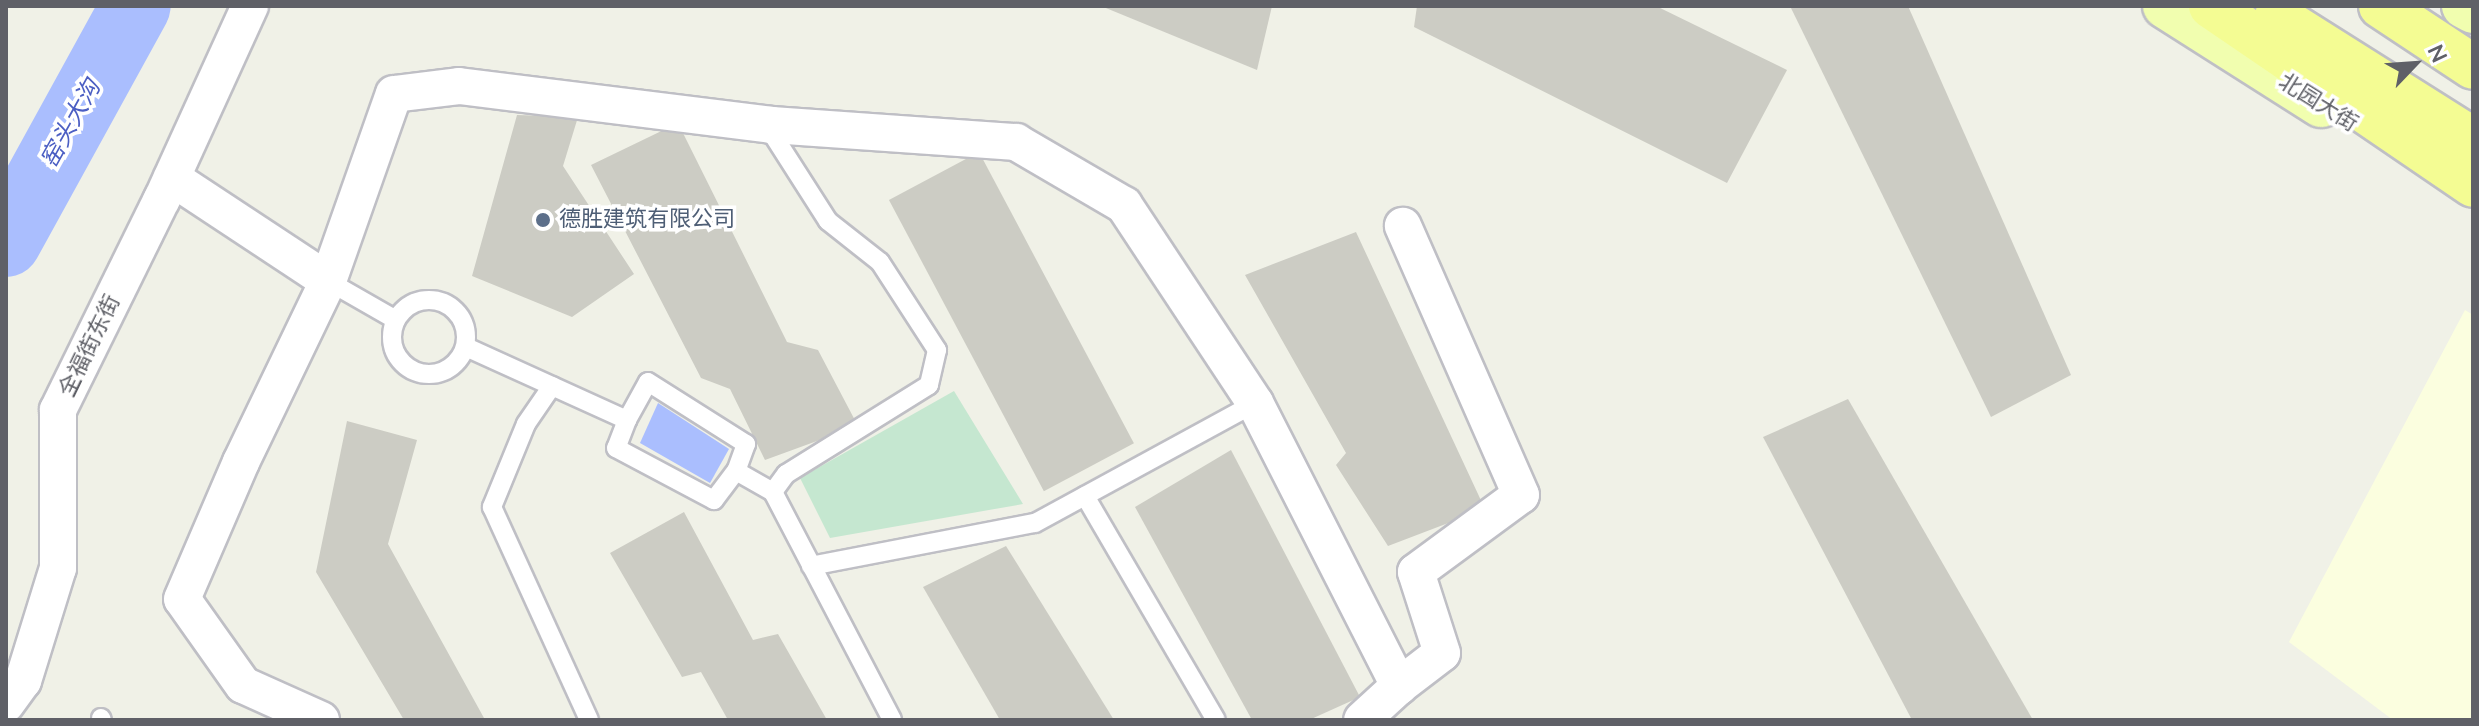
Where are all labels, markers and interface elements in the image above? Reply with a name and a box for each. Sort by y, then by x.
north arrow [2375,24,2455,104]
text: N [2420,40,2454,68]
street label: 北园大街 [2274,68,2362,138]
water label: 窑头大沟 [35,75,107,173]
place label: 德胜建筑有限公司 [559,207,735,233]
marker: 德胜建筑有限公司 [534,211,552,229]
street label: 全福街东街 [54,291,126,401]

